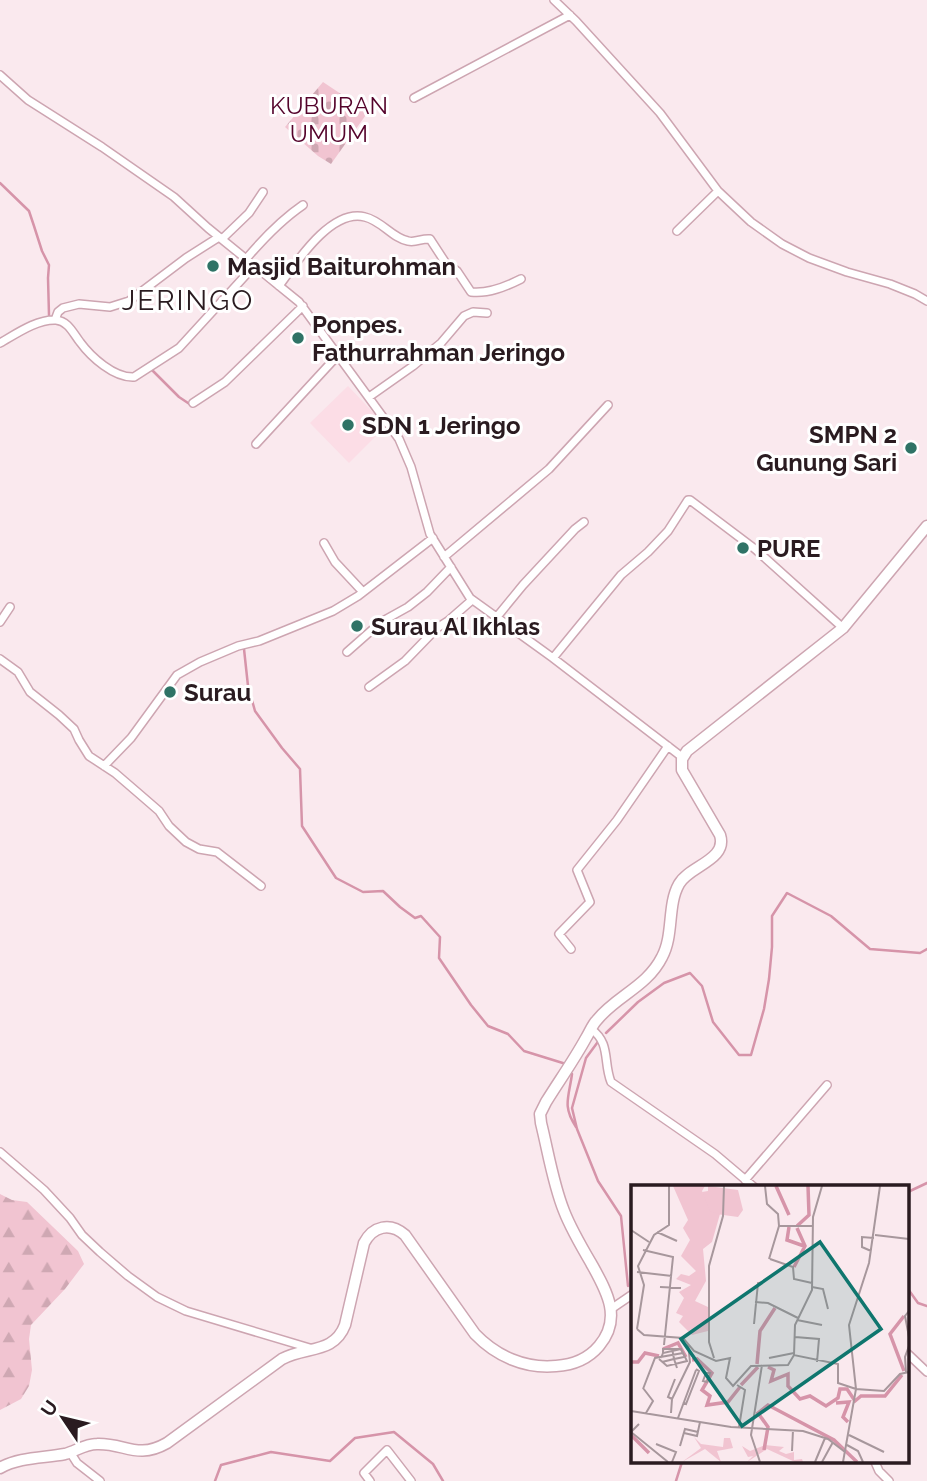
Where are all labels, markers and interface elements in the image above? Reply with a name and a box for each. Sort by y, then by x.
park label: KUBURAN UMUM [270,91,388,148]
place label: Masjid Baiturohman [227,252,456,281]
marker: Masjid Baiturohman [205,258,221,274]
district label: JERINGO [122,284,254,317]
place label: Ponpes. Fathurrahman Jeringo [312,310,565,367]
marker: Ponpes. Fathurrahman Jeringo [290,330,306,346]
place label: SDN 1 Jeringo [362,411,521,440]
marker: SDN 1 Jeringo [340,417,356,433]
place label: SMPN 2 Gunung Sari [756,420,897,477]
marker: SMPN 2 Gunung Sari [903,440,919,456]
place label: PURE [757,534,820,563]
marker: PURE [735,540,751,556]
place label: Surau Al Ikhlas [371,612,540,641]
marker: Surau Al Ikhlas [349,618,365,634]
place label: Surau [184,678,251,707]
marker: Surau [162,684,178,700]
inset map [631,1185,909,1464]
north arrow [28,1383,98,1453]
text: U [36,1396,62,1420]

